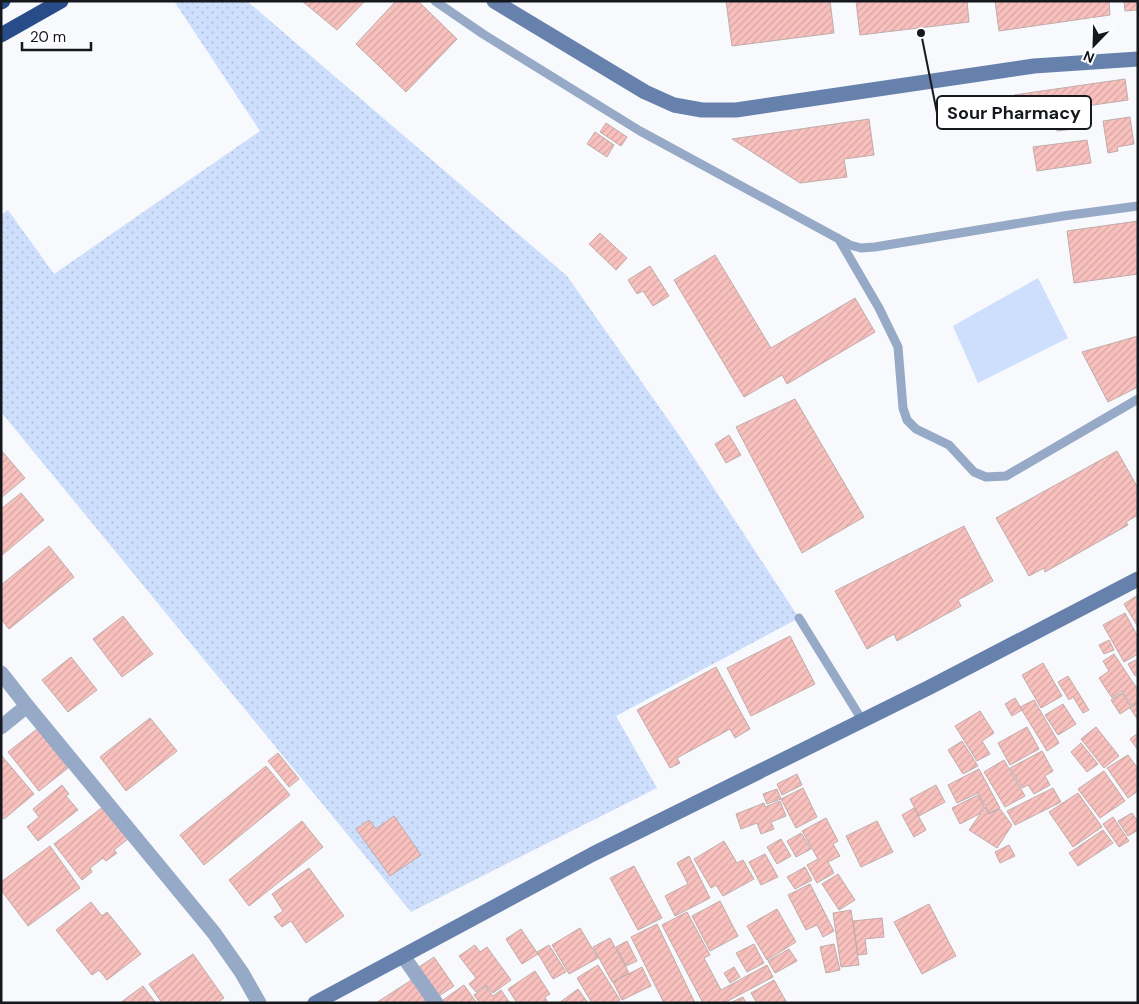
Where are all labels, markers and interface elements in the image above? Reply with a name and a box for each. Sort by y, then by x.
scale bar [22,20,91,52]
north arrow [1069,20,1119,70]
text: 20 m [30,27,66,47]
text: N [1081,47,1097,67]
callout: Sour Pharmacy [937,96,1091,129]
text: Sour Pharmacy [947,101,1081,125]

